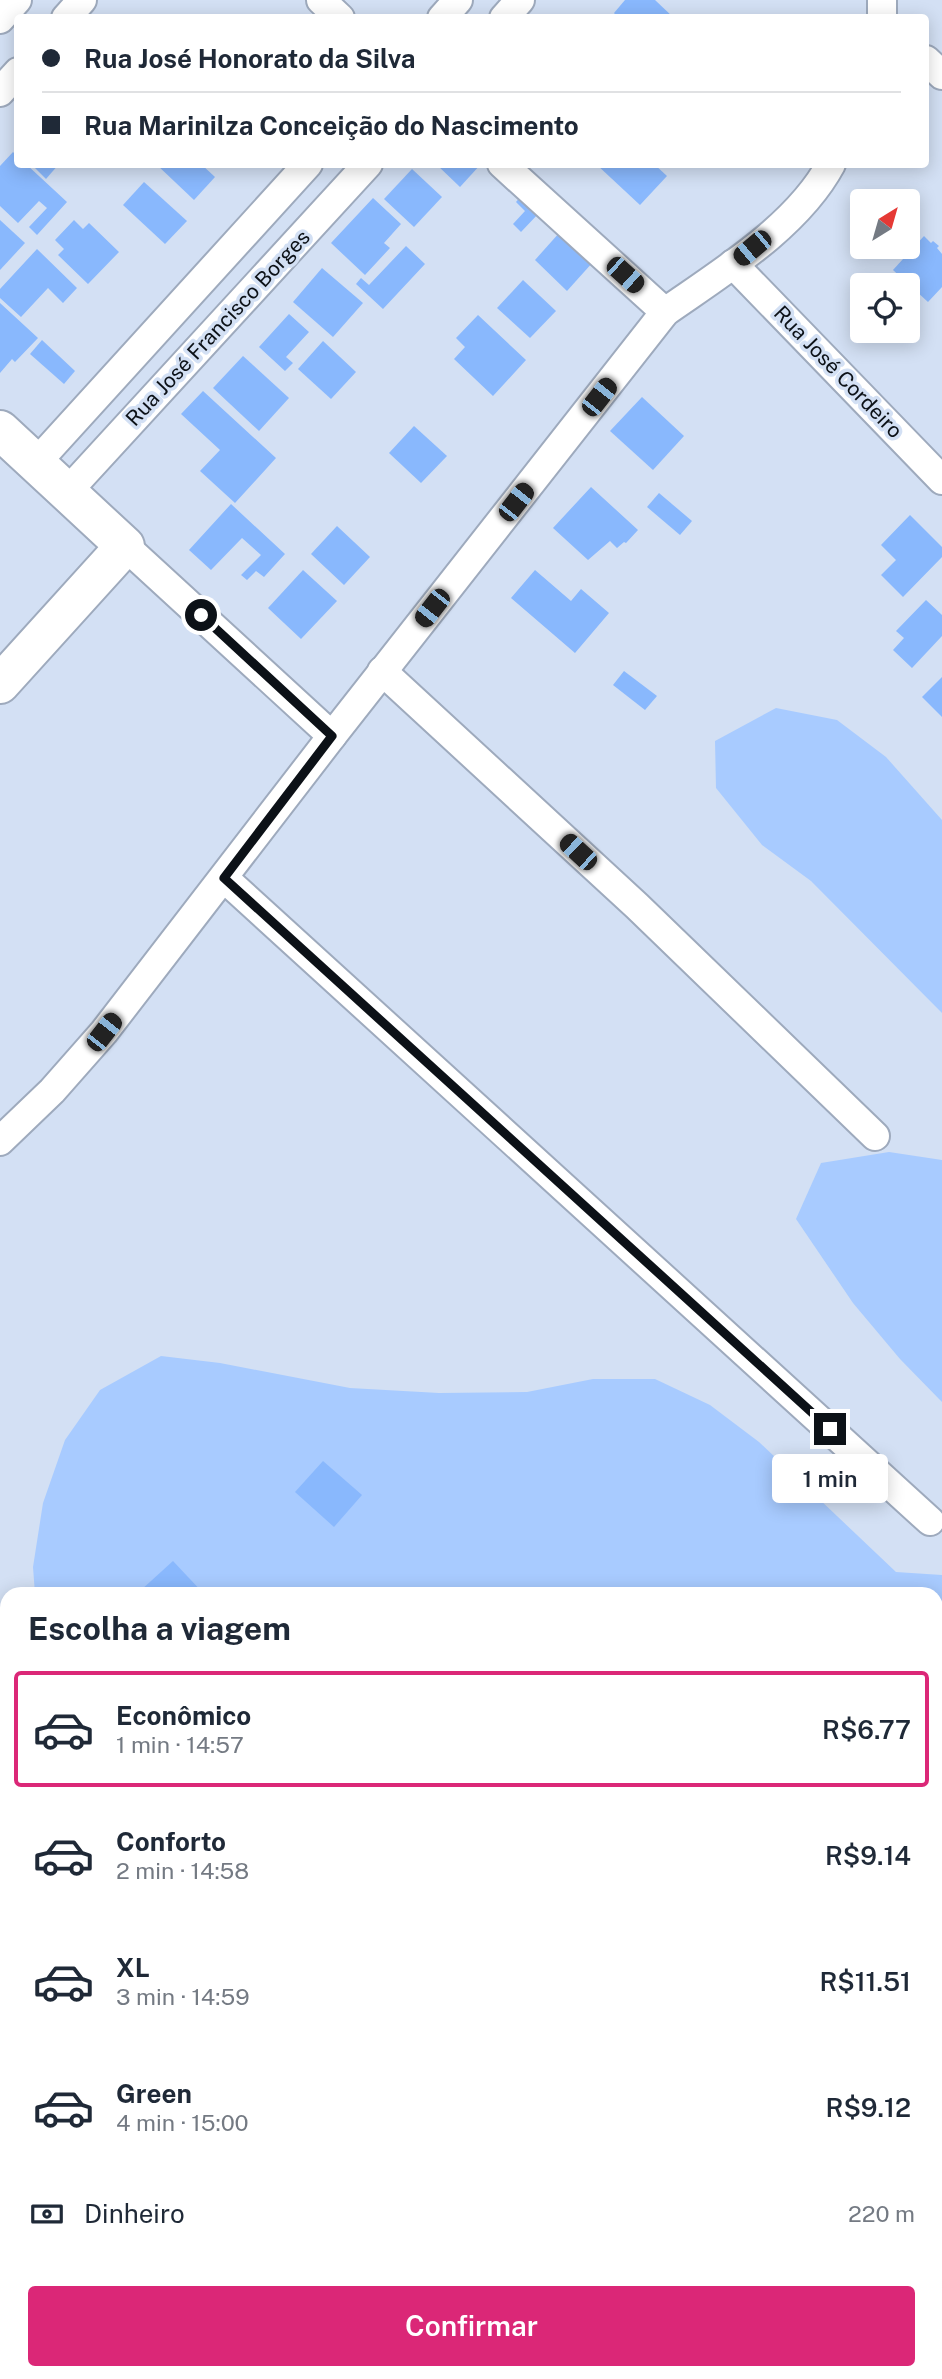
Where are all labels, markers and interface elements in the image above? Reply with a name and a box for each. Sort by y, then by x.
text: Rua José Honorato da Silva [84,43,416,74]
text: Rua Marinilza Conceição do Nascimento [84,110,579,141]
north arrow [850,189,920,259]
map controls [850,189,920,343]
street label: Rua José Francisco Borges [120,224,315,431]
car [730,226,775,270]
car [603,253,648,297]
button: locate [850,273,920,343]
street label: Rua José Cordeiro [769,300,908,443]
car [578,374,621,420]
car [495,479,538,525]
car [411,585,454,631]
route start [185,599,217,631]
car [556,830,601,874]
car [83,1009,126,1055]
route end [814,1413,846,1445]
callout: 1 min [772,1454,888,1502]
text: 1 min [803,1465,857,1492]
text: Escolha a viagem [28,1610,291,1647]
icon: car [32,1698,95,1761]
text: Econômico [116,1700,251,1731]
text: R$6.77 [822,1714,911,1745]
text: 1 min · 14:57 [116,1731,244,1758]
icon: car [32,1824,95,1887]
text: Conforto [116,1826,226,1857]
text: R$9.14 [825,1840,911,1871]
text: 2 min · 14:58 [116,1857,249,1884]
icon: car [32,1950,95,2013]
text: XL [116,1952,150,1983]
text: R$11.51 [819,1966,911,1997]
text: 3 min · 14:59 [116,1983,250,2010]
icon: car [32,2076,95,2139]
text: Green [116,2078,192,2109]
text: R$9.12 [826,2092,911,2123]
text: 4 min · 15:00 [116,2109,249,2136]
icon: cash [28,2195,66,2233]
text: Dinheiro [84,2198,185,2229]
text: 220 m [848,2200,915,2227]
button: Confirmar [28,2286,915,2366]

